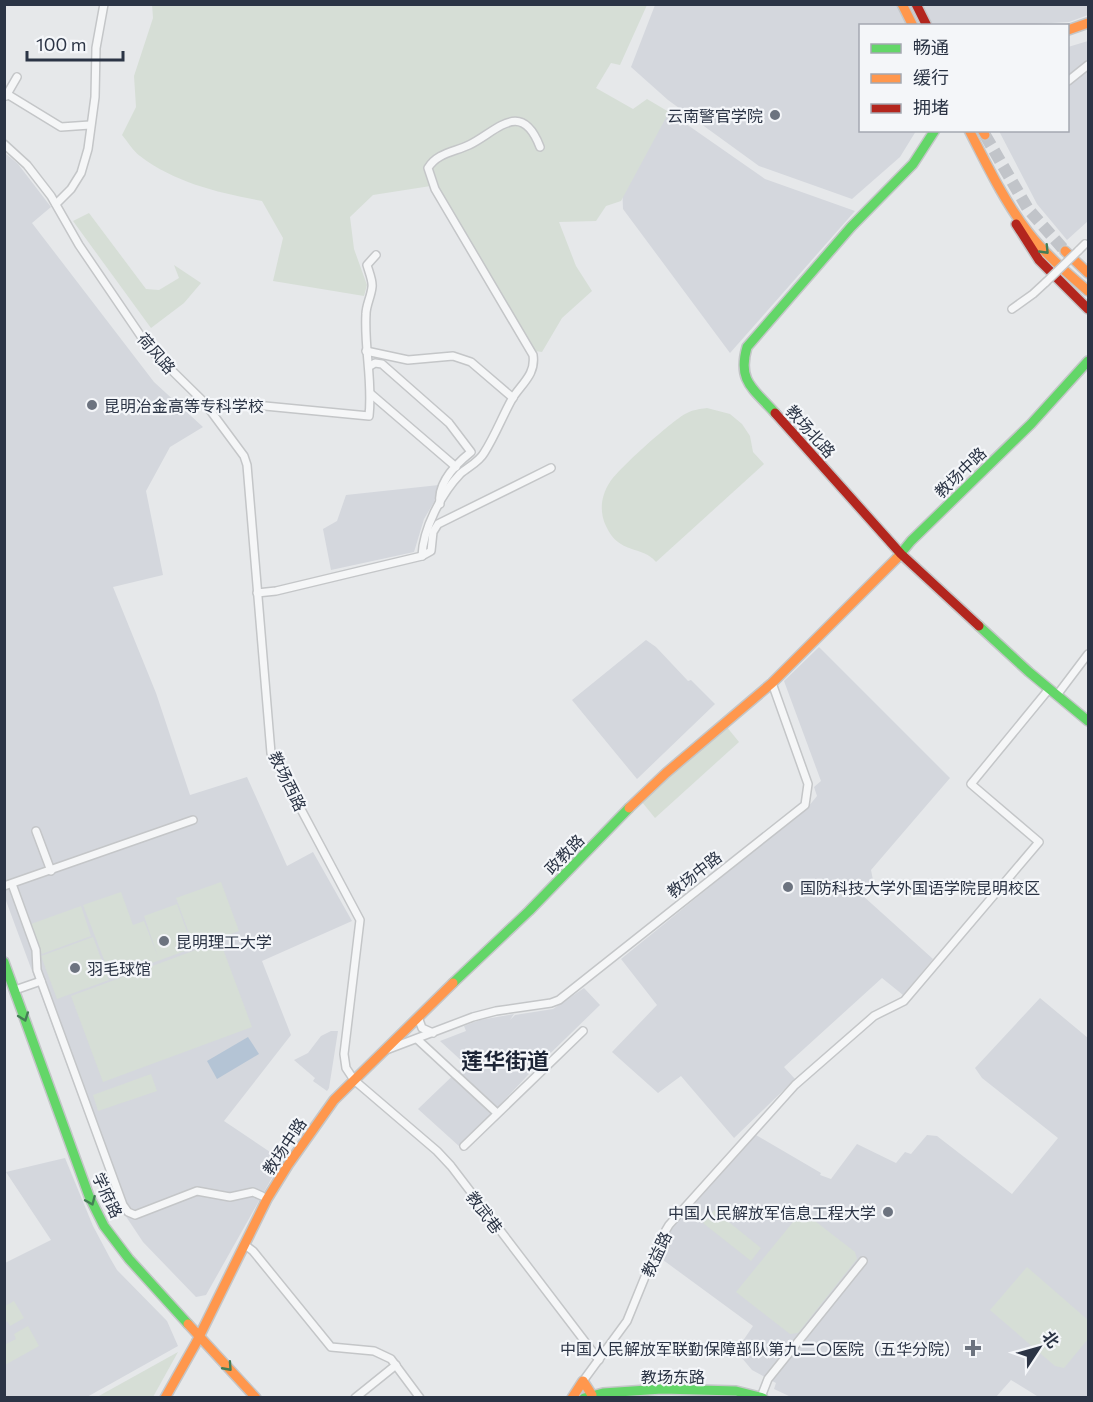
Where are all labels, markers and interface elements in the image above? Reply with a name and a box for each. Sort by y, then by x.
scale bar [27,24,123,62]
legend [859,24,1069,132]
text: 100 m [36,33,86,55]
text: 畅通 [913,36,949,58]
text: 缓行 [913,66,949,88]
text: 拥堵 [913,96,949,118]
place label: 云南警官学院 [667,106,763,125]
marker: 云南警官学院 [768,108,782,122]
one-way arrow [1038,244,1049,254]
street label: 荷风路 [134,329,180,377]
place label: 昆明冶金高等专科学校 [104,396,264,415]
marker: 昆明冶金高等专科学校 [85,398,99,412]
street label: 教场北路 [783,401,839,461]
street label: 教场中路 [930,443,990,501]
street label: 教场西路 [265,748,311,814]
street label: 政教路 [540,830,588,878]
street label: 教场中路 [663,847,725,901]
place label: 国防科技大学外国语学院昆明校区 [800,878,1040,897]
marker: 国防科技大学外国语学院昆明校区 [781,880,795,894]
place label: 昆明理工大学 [176,932,272,951]
marker: 昆明理工大学 [157,934,171,948]
place label: 羽毛球馆 [87,959,151,978]
marker: 羽毛球馆 [68,961,82,975]
one-way arrow [17,1012,30,1022]
district label: 莲华街道 [461,1047,549,1074]
street label: 教场中路 [258,1114,310,1178]
street label: 学府路 [89,1169,127,1221]
street label: 教武巷 [463,1187,507,1237]
one-way arrow [84,1194,96,1205]
place label: 中国人民解放军信息工程大学 [668,1203,876,1222]
marker: 中国人民解放军信息工程大学 [881,1205,895,1219]
street label: 教益路 [637,1228,675,1280]
north arrow [1009,1318,1069,1378]
text: 北 [1039,1327,1064,1351]
place label: 中国人民解放军联勤保障部队第九二〇医院（五华分院） [560,1339,960,1358]
marker: 中国人民解放军联勤保障部队第九二〇医院（五华分院） [964,1339,982,1357]
one-way arrow [220,1359,231,1370]
street label: 教场东路 [641,1367,705,1386]

